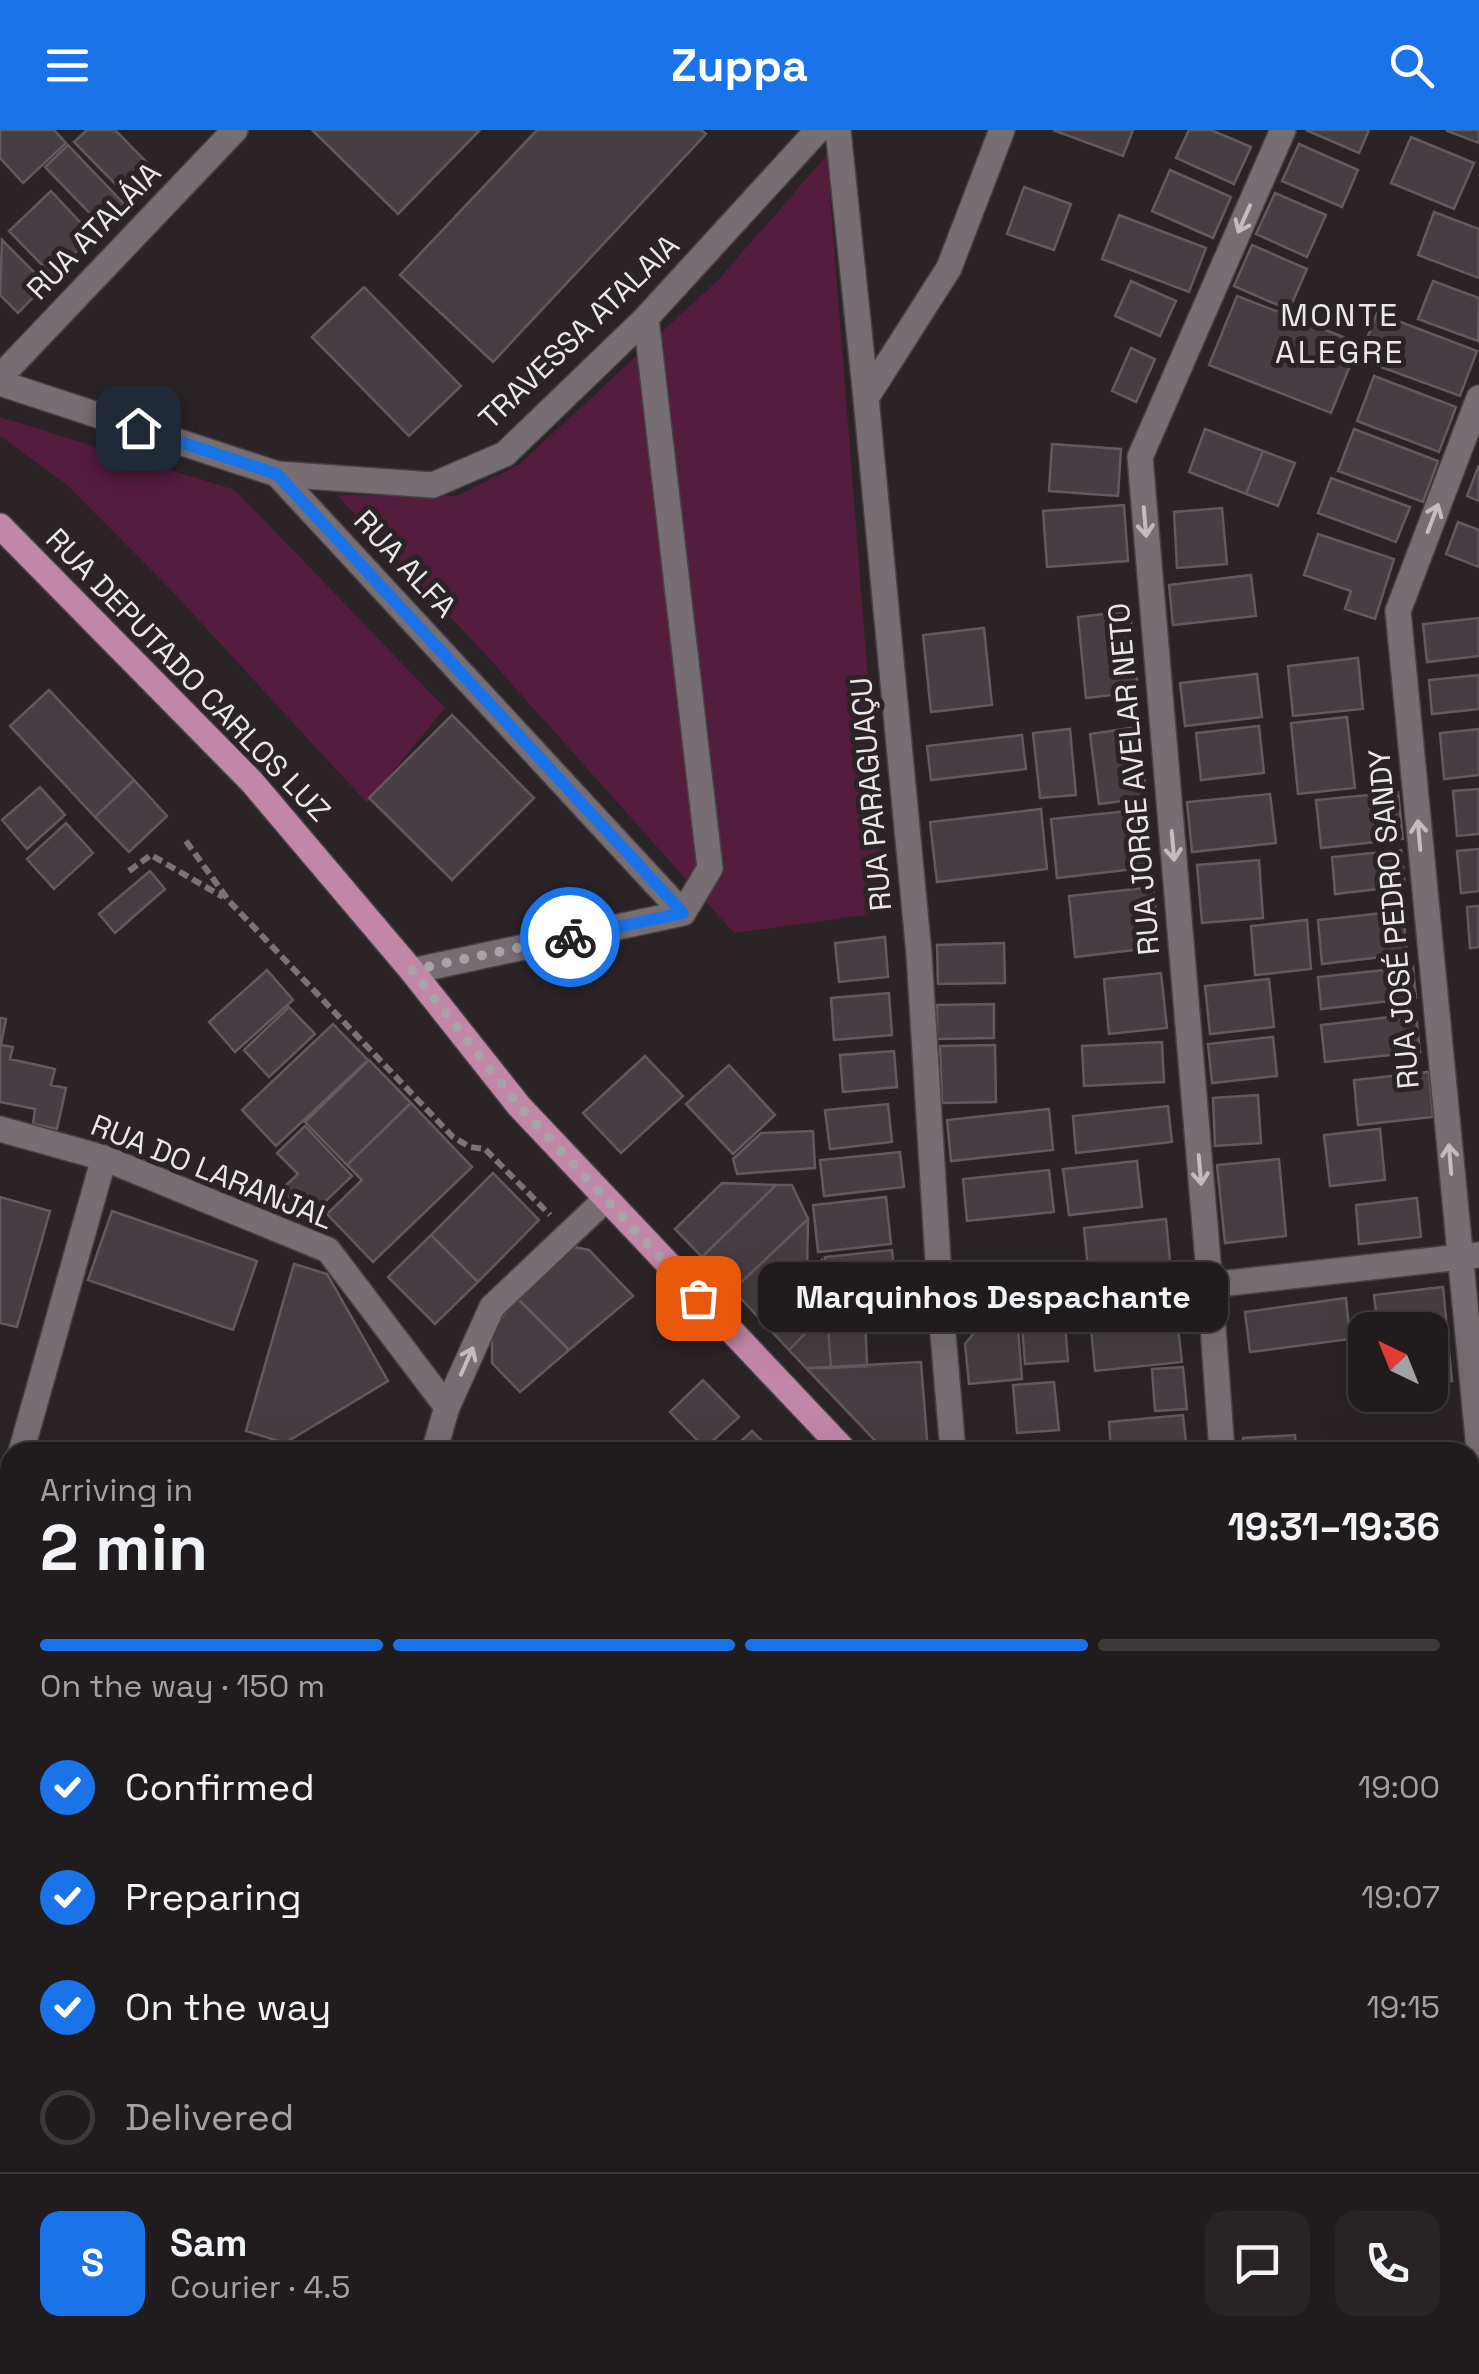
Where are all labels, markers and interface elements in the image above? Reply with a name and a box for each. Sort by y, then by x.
text: Zuppa [671,37,808,94]
icon: menu [40,38,95,93]
icon: search [1384,38,1439,93]
street label: RUA ATALÁIA [18,153,169,308]
one-way arrow [1234,203,1252,234]
street label: TRAVESSA ATALAIA [470,226,687,437]
district label: MONTE ALEGRE [1275,295,1405,372]
pin [96,386,181,471]
icon: home [111,401,166,456]
street label: RUA ALFA [346,502,465,626]
one-way arrow [1425,503,1443,534]
one-way arrow [1136,506,1155,538]
street label: RUA DEPUTADO CARLOS LUZ [38,520,339,830]
street label: RUA JORGE AVELAR NETO [1099,601,1168,957]
street label: RUA PARAGUAÇU [841,675,900,913]
street label: RUA JOSÉ PEDRO SANDY [1359,747,1428,1091]
one-way arrow [1409,820,1428,852]
one-way arrow [1163,829,1182,861]
courier [520,887,620,987]
icon: bike [543,910,598,965]
street label: RUA DO LARANJAL [85,1105,339,1238]
one-way arrow [1440,1143,1459,1176]
one-way arrow [1191,1153,1210,1185]
pin [656,1256,741,1341]
callout: Marquinhos Despachante [758,1263,1228,1333]
icon: bag [671,1271,726,1326]
text: Marquinhos Despachante [795,1277,1191,1317]
north arrow [1348,1312,1448,1412]
map controls [1348,1312,1448,1412]
one-way arrow [459,1347,478,1377]
text: Arriving in [40,1470,193,1510]
text: 19:31–19:36 [1228,1503,1440,1551]
text: 2 min [40,1506,208,1589]
text: On the way · 150 m [40,1666,325,1706]
icon: check [40,1760,95,1815]
text: Confirmed [125,1763,315,1811]
text: 19:00 [1358,1767,1440,1807]
icon: check [40,1870,95,1925]
text: Preparing [125,1873,302,1921]
text: 19:07 [1361,1877,1440,1917]
icon: check [40,1980,95,2035]
text: On the way [125,1983,331,2031]
text: 19:15 [1366,1987,1440,2027]
text: Delivered [125,2093,294,2141]
button: chat [1205,2211,1310,2316]
button: phone [1335,2211,1440,2316]
text: Sam [170,2219,247,2267]
text: S [81,2239,104,2287]
text: Courier · 4.5 [170,2267,351,2307]

